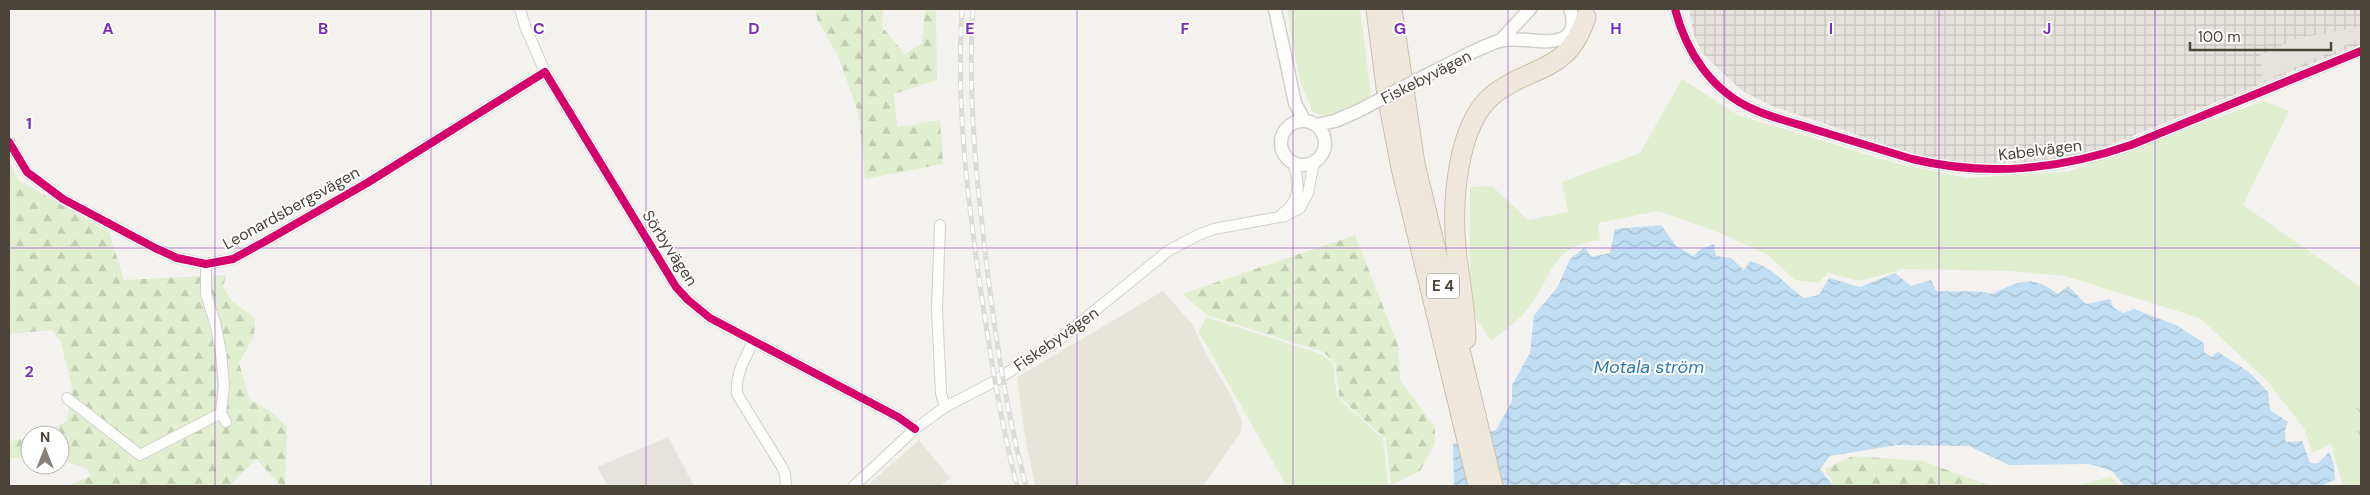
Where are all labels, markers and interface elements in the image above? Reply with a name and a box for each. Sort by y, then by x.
text: A [102,18,114,39]
text: B [318,18,328,39]
text: C [533,18,545,39]
text: D [748,18,760,39]
text: E [965,18,975,39]
text: F [1181,18,1190,39]
text: G [1394,18,1406,39]
text: H [1610,18,1622,39]
text: I [1829,18,1833,39]
text: J [2043,18,2051,39]
scale bar [2190,20,2331,52]
text: 100 m [2198,27,2241,47]
street label: Fiskebyvägen [1377,45,1475,109]
text: 1 [26,113,32,134]
street label: Kabelvägen [1997,134,2083,166]
street label: Leonardsbergsvägen [219,162,363,254]
street label: Sörbyvägen [638,206,702,290]
road number: E 4 [1427,274,1459,298]
street label: Fiskebyvägen [1009,302,1103,376]
water label: Motala ström [1594,355,1704,379]
text: 2 [24,361,34,382]
north arrow [20,425,70,475]
text: N [40,428,50,446]

